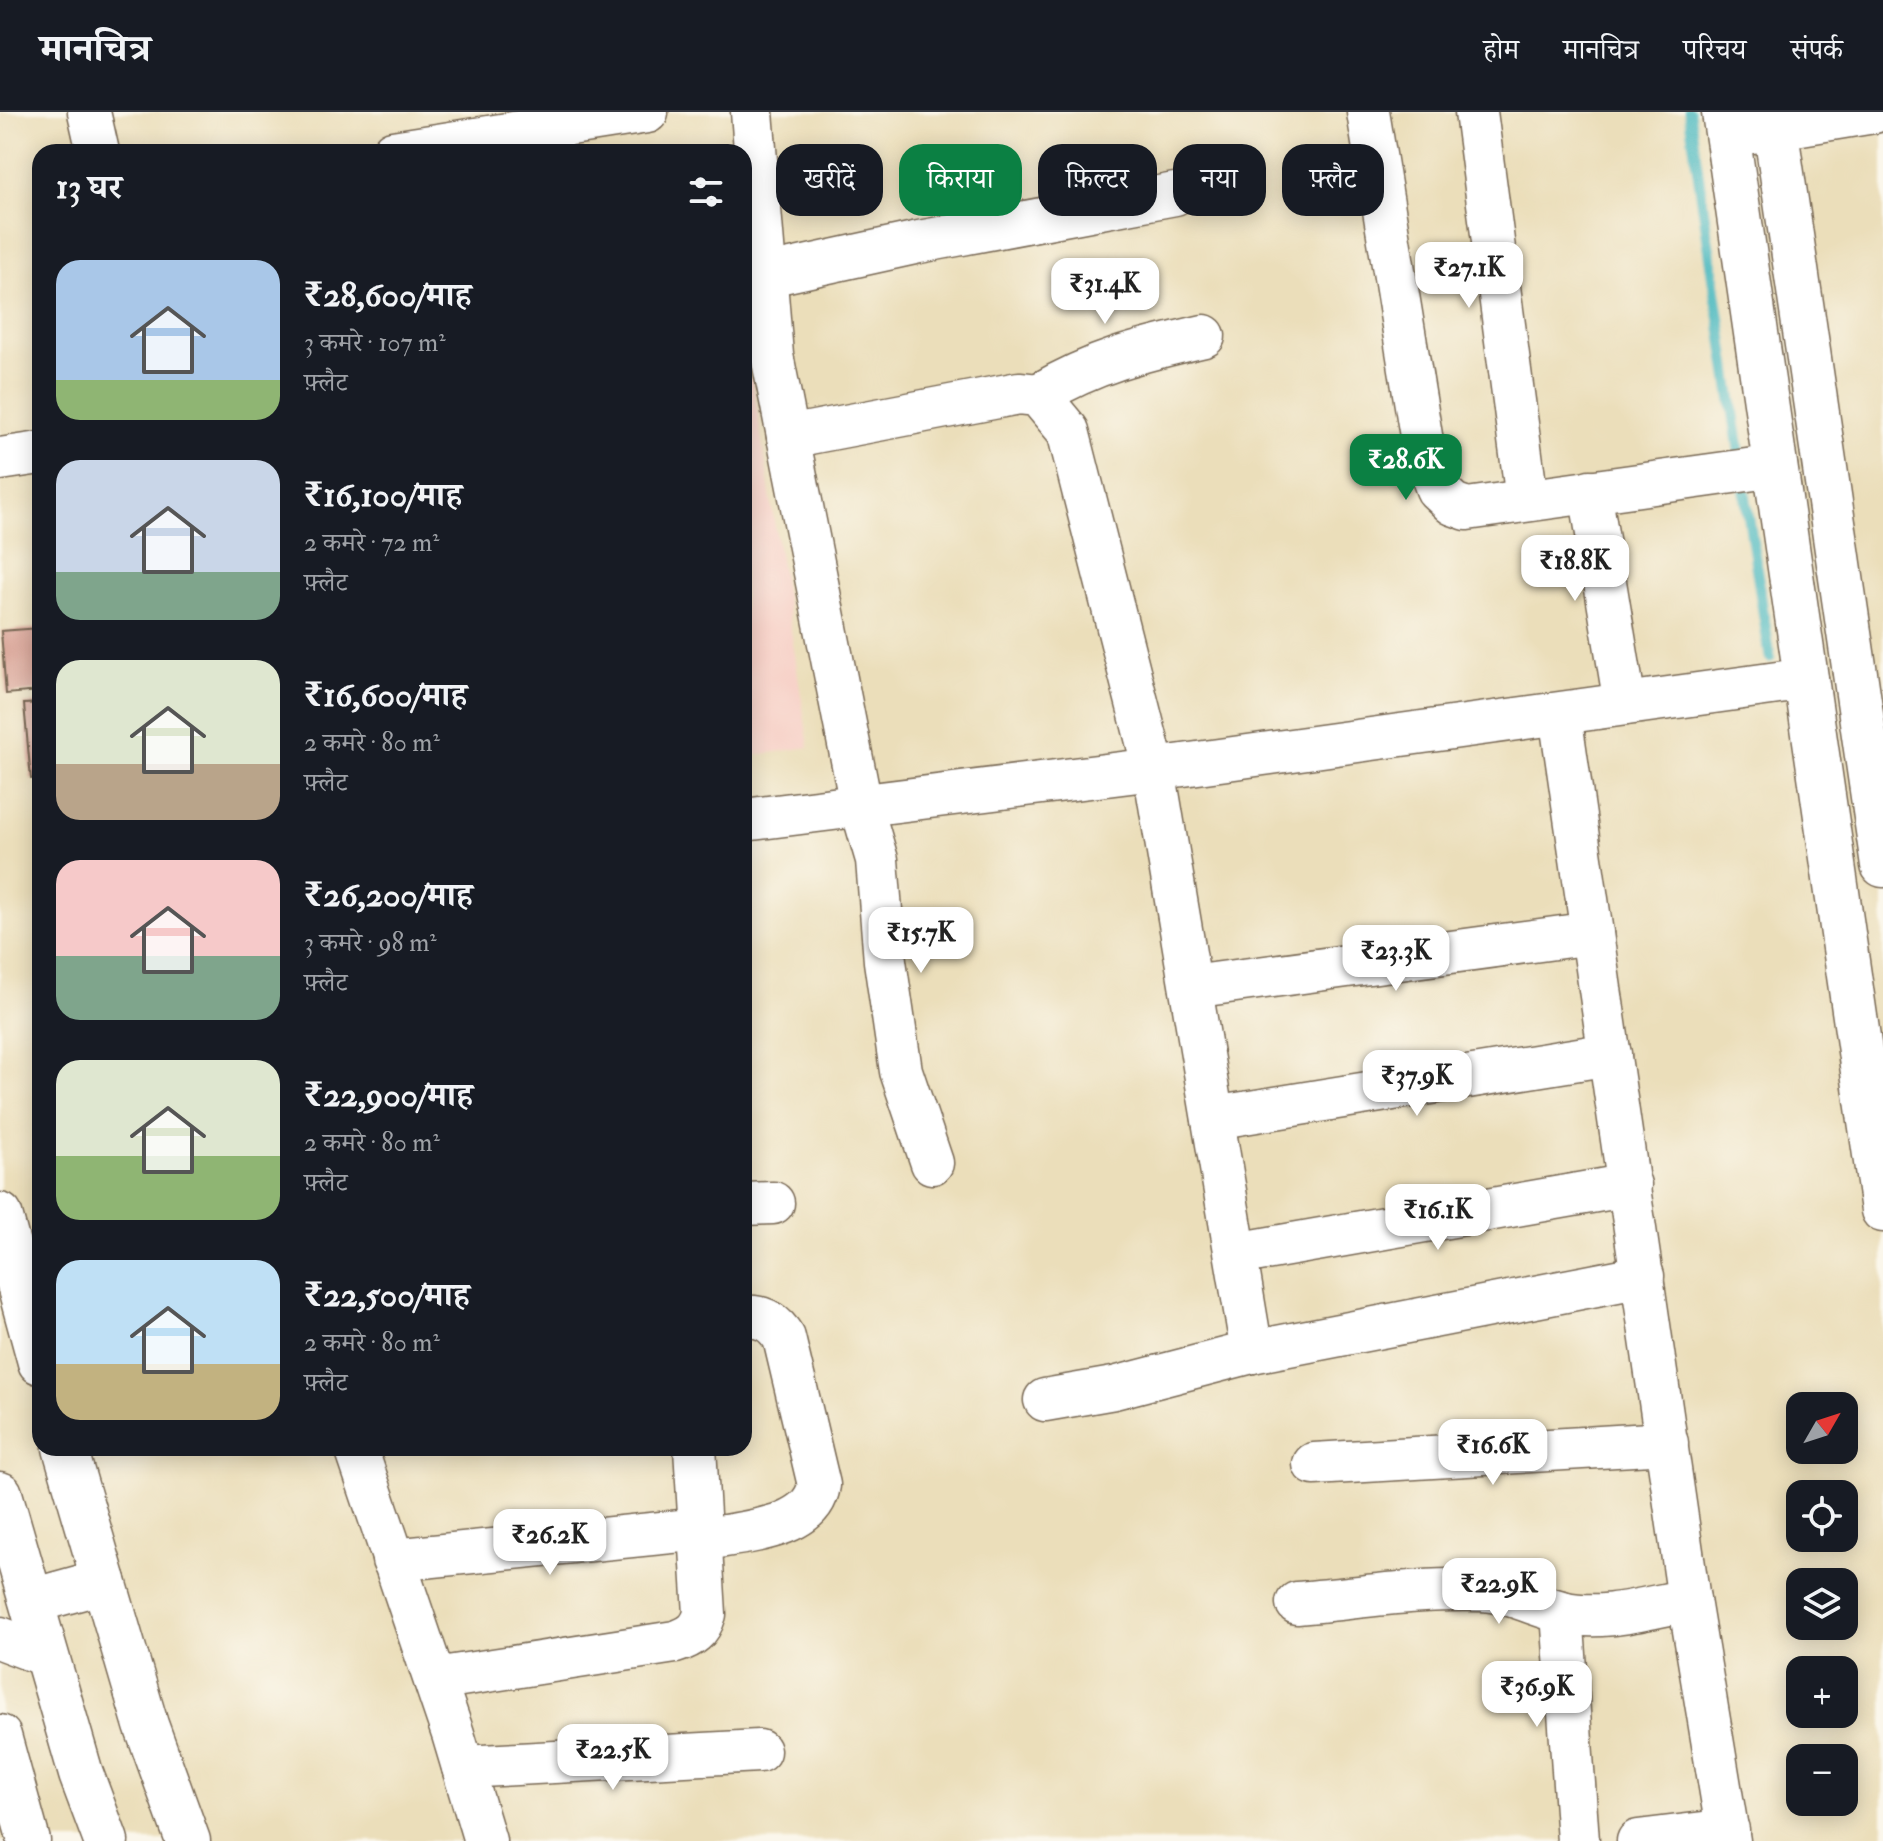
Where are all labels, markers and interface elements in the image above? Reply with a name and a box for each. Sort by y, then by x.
text: मानचित्र [40,25,151,73]
text: होम [1483,33,1519,68]
text: मानचित्र [1563,33,1639,68]
text: परिचय [1683,33,1746,68]
text: संपर्क [1790,33,1843,68]
chip: खरीदें [776,144,883,216]
chip: किराया [899,144,1022,216]
chip: फ़िल्टर [1038,144,1157,216]
chip: नया [1173,144,1266,216]
chip: फ़्लैट [1282,144,1384,216]
text: 13 घर [56,166,122,209]
icon: filters [684,170,728,214]
pin: ₹27.1K [1404,242,1534,310]
text: ₹27.1K [1433,252,1505,284]
pin: ₹31.4K [1040,258,1170,326]
text: ₹31.4K [1069,268,1141,300]
text: ₹28,600/माह [304,274,471,317]
icon: home [120,292,216,388]
text: 3 कमरे · 107 m² [304,327,446,359]
text: फ़्लैट [304,367,347,399]
pin: ₹28.6K [1341,434,1471,502]
text: ₹28.6K [1368,444,1444,476]
text: ₹16,100/माह [304,474,462,517]
icon: home [120,492,216,588]
text: 2 कमरे · 72 m² [304,527,439,559]
pin: ₹18.8K [1510,535,1640,603]
text: ₹18.8K [1539,545,1611,577]
text: फ़्लैट [304,567,347,599]
text: ₹16,600/माह [304,674,467,717]
icon: home [120,692,216,788]
text: 2 कमरे · 80 m² [304,727,440,759]
text: फ़्लैट [304,767,347,799]
text: ₹26,200/माह [304,874,473,917]
icon: home [120,892,216,988]
pin: ₹15.7K [856,907,986,975]
text: ₹15.7K [886,917,956,949]
pin: ₹23.3K [1331,925,1461,993]
text: 3 कमरे · 98 m² [304,927,437,959]
text: ₹23.3K [1360,935,1432,967]
text: फ़्लैट [304,967,347,999]
pin: ₹37.9K [1352,1050,1482,1118]
text: ₹37.9K [1381,1060,1453,1092]
text: ₹22,900/माह [304,1074,473,1117]
icon: home [120,1092,216,1188]
text: 2 कमरे · 80 m² [304,1127,440,1159]
text: फ़्लैट [304,1167,347,1199]
pin: ₹16.1K [1373,1184,1503,1252]
text: ₹16.1K [1403,1194,1473,1226]
text: ₹22,500/माह [304,1274,470,1317]
icon: home [120,1292,216,1388]
text: 2 कमरे · 80 m² [304,1327,440,1359]
text: फ़्लैट [304,1367,347,1399]
north arrow [1786,1392,1858,1464]
map controls [1786,1392,1858,1816]
pin: ₹16.6K [1428,1419,1558,1487]
text: ₹16.6K [1456,1429,1530,1461]
button: locate [1786,1480,1858,1552]
pin: ₹26.2K [485,1509,615,1577]
text: ₹26.2K [511,1519,589,1551]
pin: ₹22.9K [1434,1558,1564,1626]
text: ₹22.9K [1460,1568,1538,1600]
button: layers [1786,1568,1858,1640]
button: + [1786,1656,1858,1728]
pin: ₹36.9K [1472,1661,1602,1729]
text: ₹36.9K [1500,1671,1574,1703]
pin: ₹22.5K [548,1724,678,1792]
text: ₹22.5K [575,1734,651,1766]
button: − [1786,1744,1858,1816]

